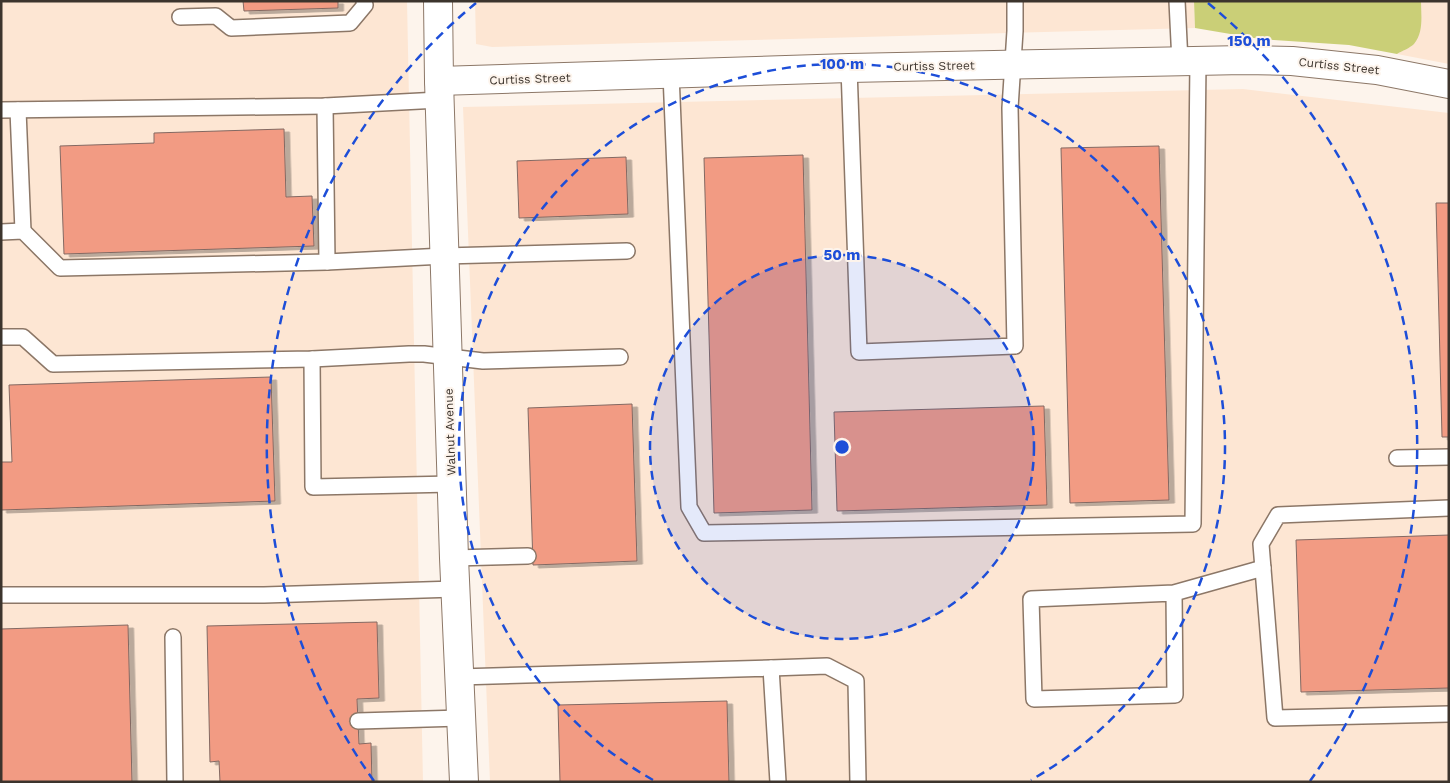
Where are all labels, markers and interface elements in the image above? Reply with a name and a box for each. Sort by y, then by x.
text: 150 m [1227,32,1271,50]
text: 100 m [820,55,864,73]
street label: Curtiss Street [1298,55,1380,77]
street label: Curtiss Street [893,58,975,74]
street label: Curtiss Street [489,71,571,87]
text: 50 m [824,246,860,264]
street label: Walnut Avenue [441,388,459,476]
centre of rings [833,438,851,456]

